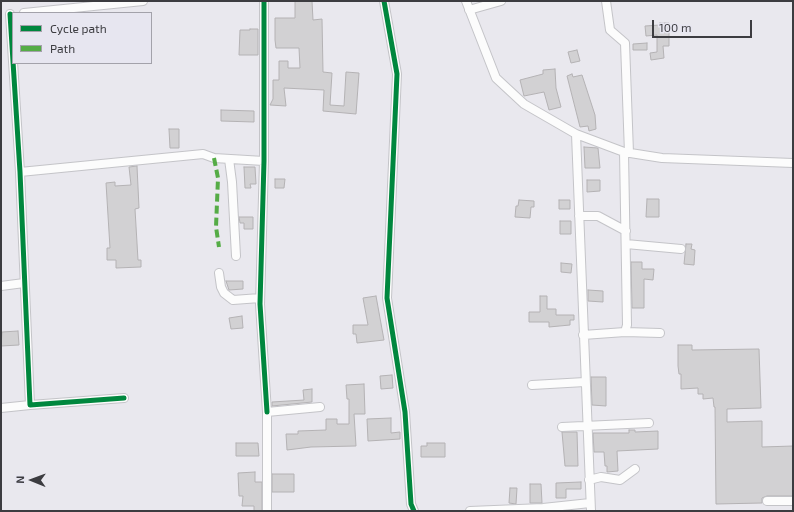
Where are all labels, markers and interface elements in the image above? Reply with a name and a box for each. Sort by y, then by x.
legend [12,12,152,64]
scale bar [654,12,754,38]
text: 100 m [659,20,691,34]
text: Cycle path [50,21,107,35]
text: Path [50,41,75,55]
north arrow [12,460,52,500]
text: N [13,476,26,484]

